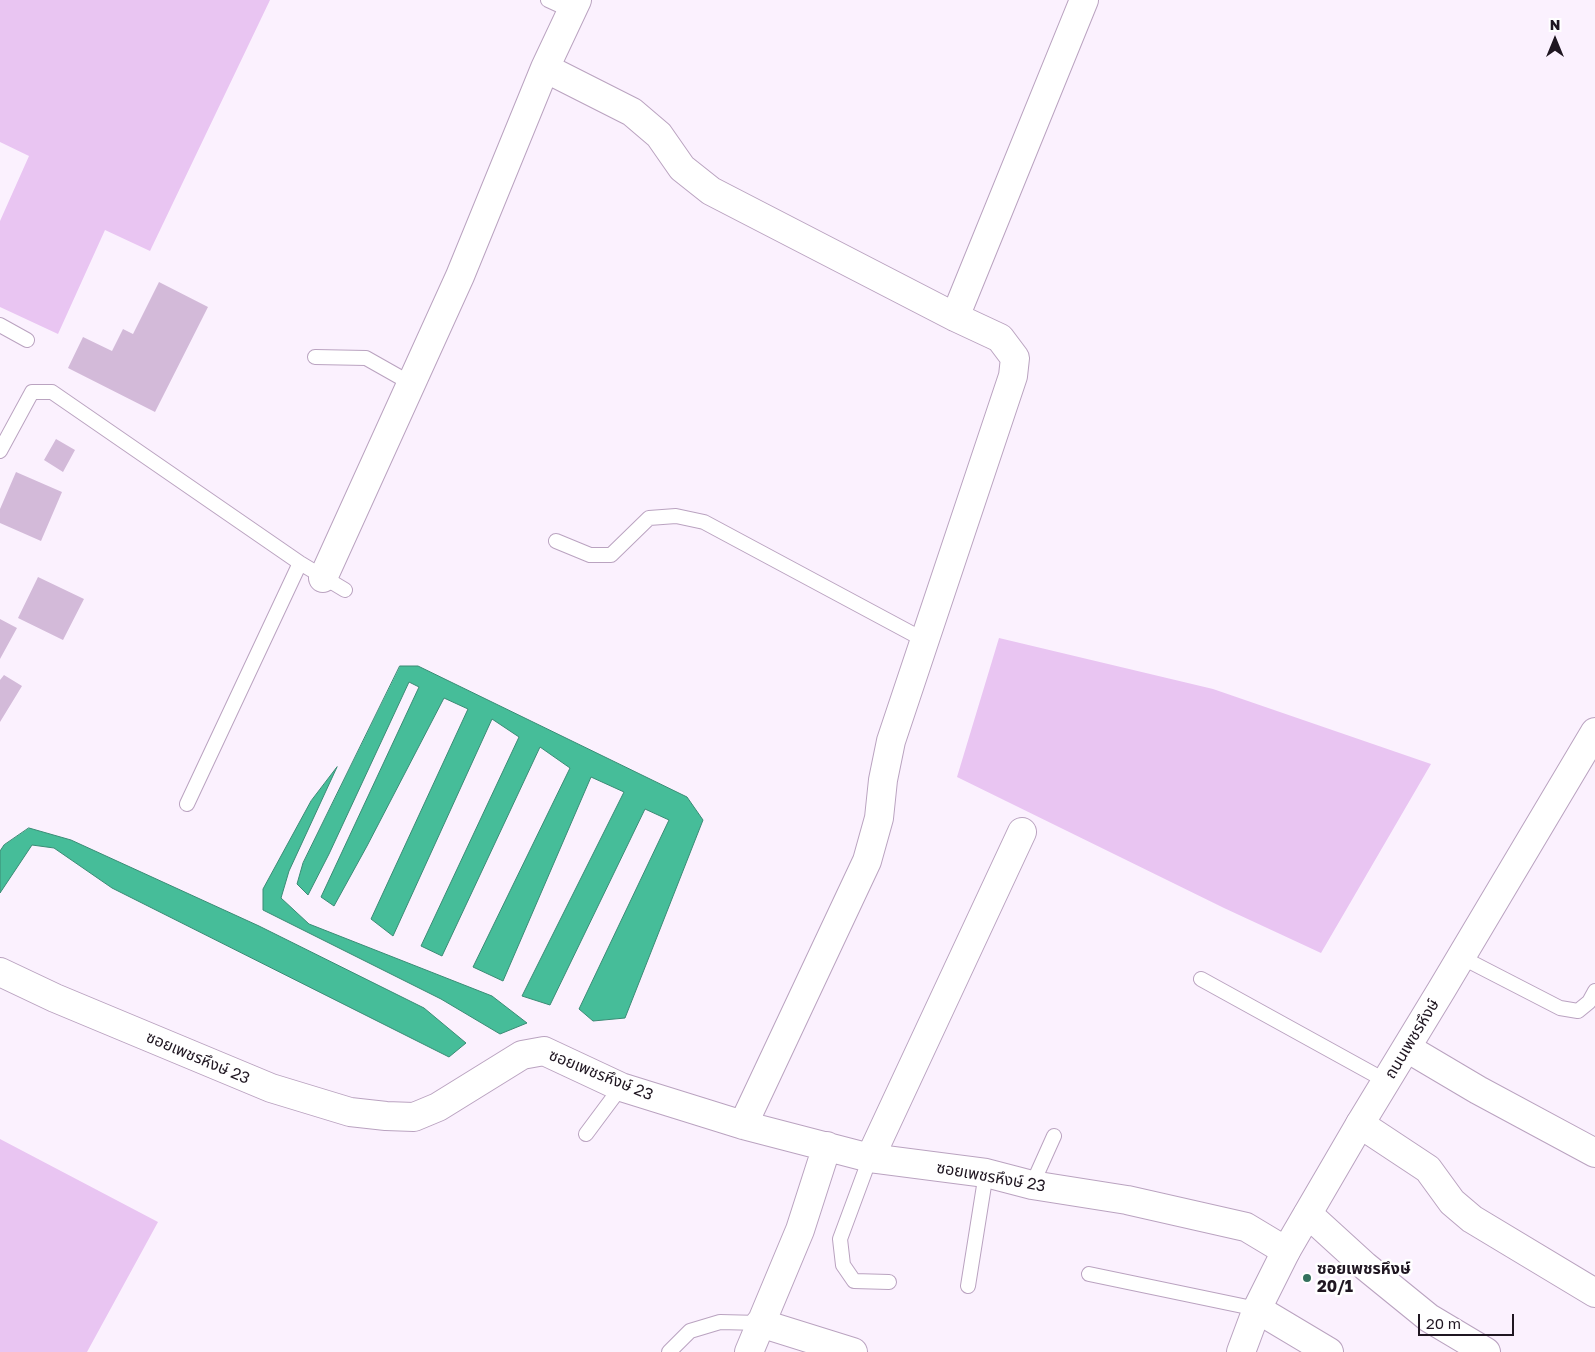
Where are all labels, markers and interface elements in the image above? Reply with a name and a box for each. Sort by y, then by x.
north arrow [1530,15,1580,65]
text: N [1550,16,1560,33]
street label: ถนนเพชรหึงษ์ [1381,996,1443,1082]
street label: ซอยเพชรหึงษ์ 23 [143,1028,253,1088]
street label: ซอยเพชรหึงษ์ 23 [546,1045,656,1105]
street label: ซอยเพชรหึงษ์ 23 [935,1158,1047,1196]
place label: ซอยเพชรหึงษ์ 20/1 [1317,1259,1411,1297]
marker: ซอยเพชรหึงษ์ 20/1 [1301,1272,1313,1284]
scale bar [1420,1304,1516,1336]
text: 20 m [1426,1314,1461,1332]

